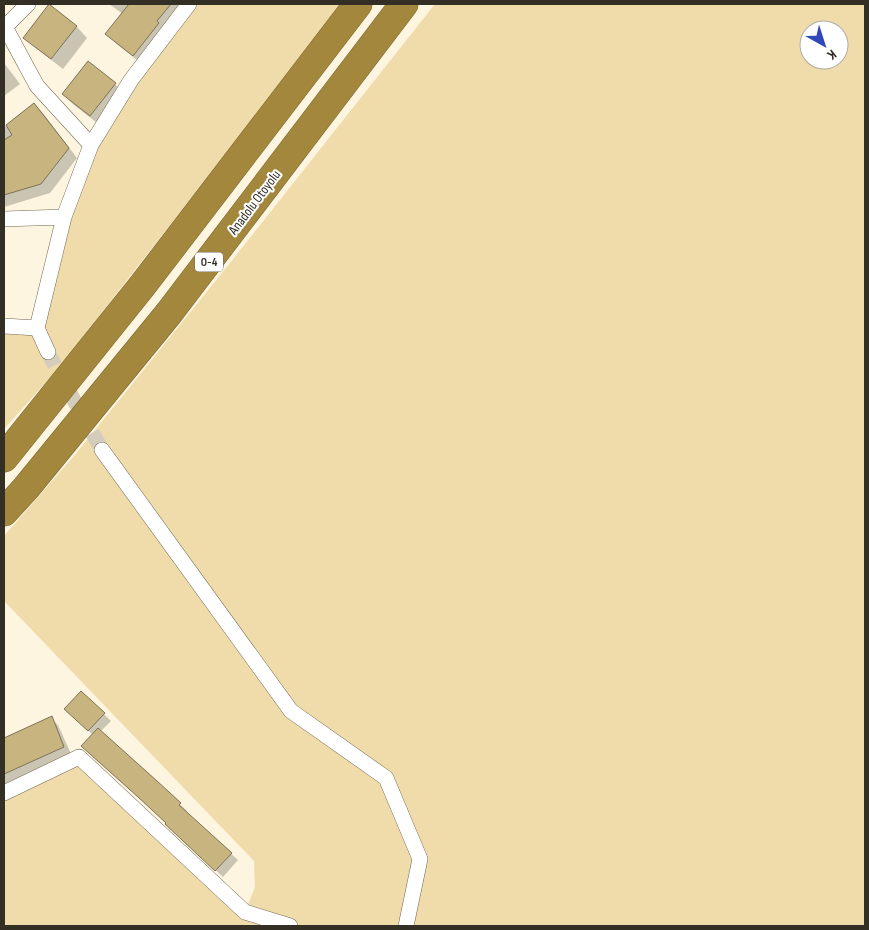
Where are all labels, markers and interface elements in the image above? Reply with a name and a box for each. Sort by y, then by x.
north arrow [799,20,849,70]
text: K [824,46,840,64]
street label: Anadolu Otoyolu [224,167,284,239]
road number: O-4 [195,252,223,272]

